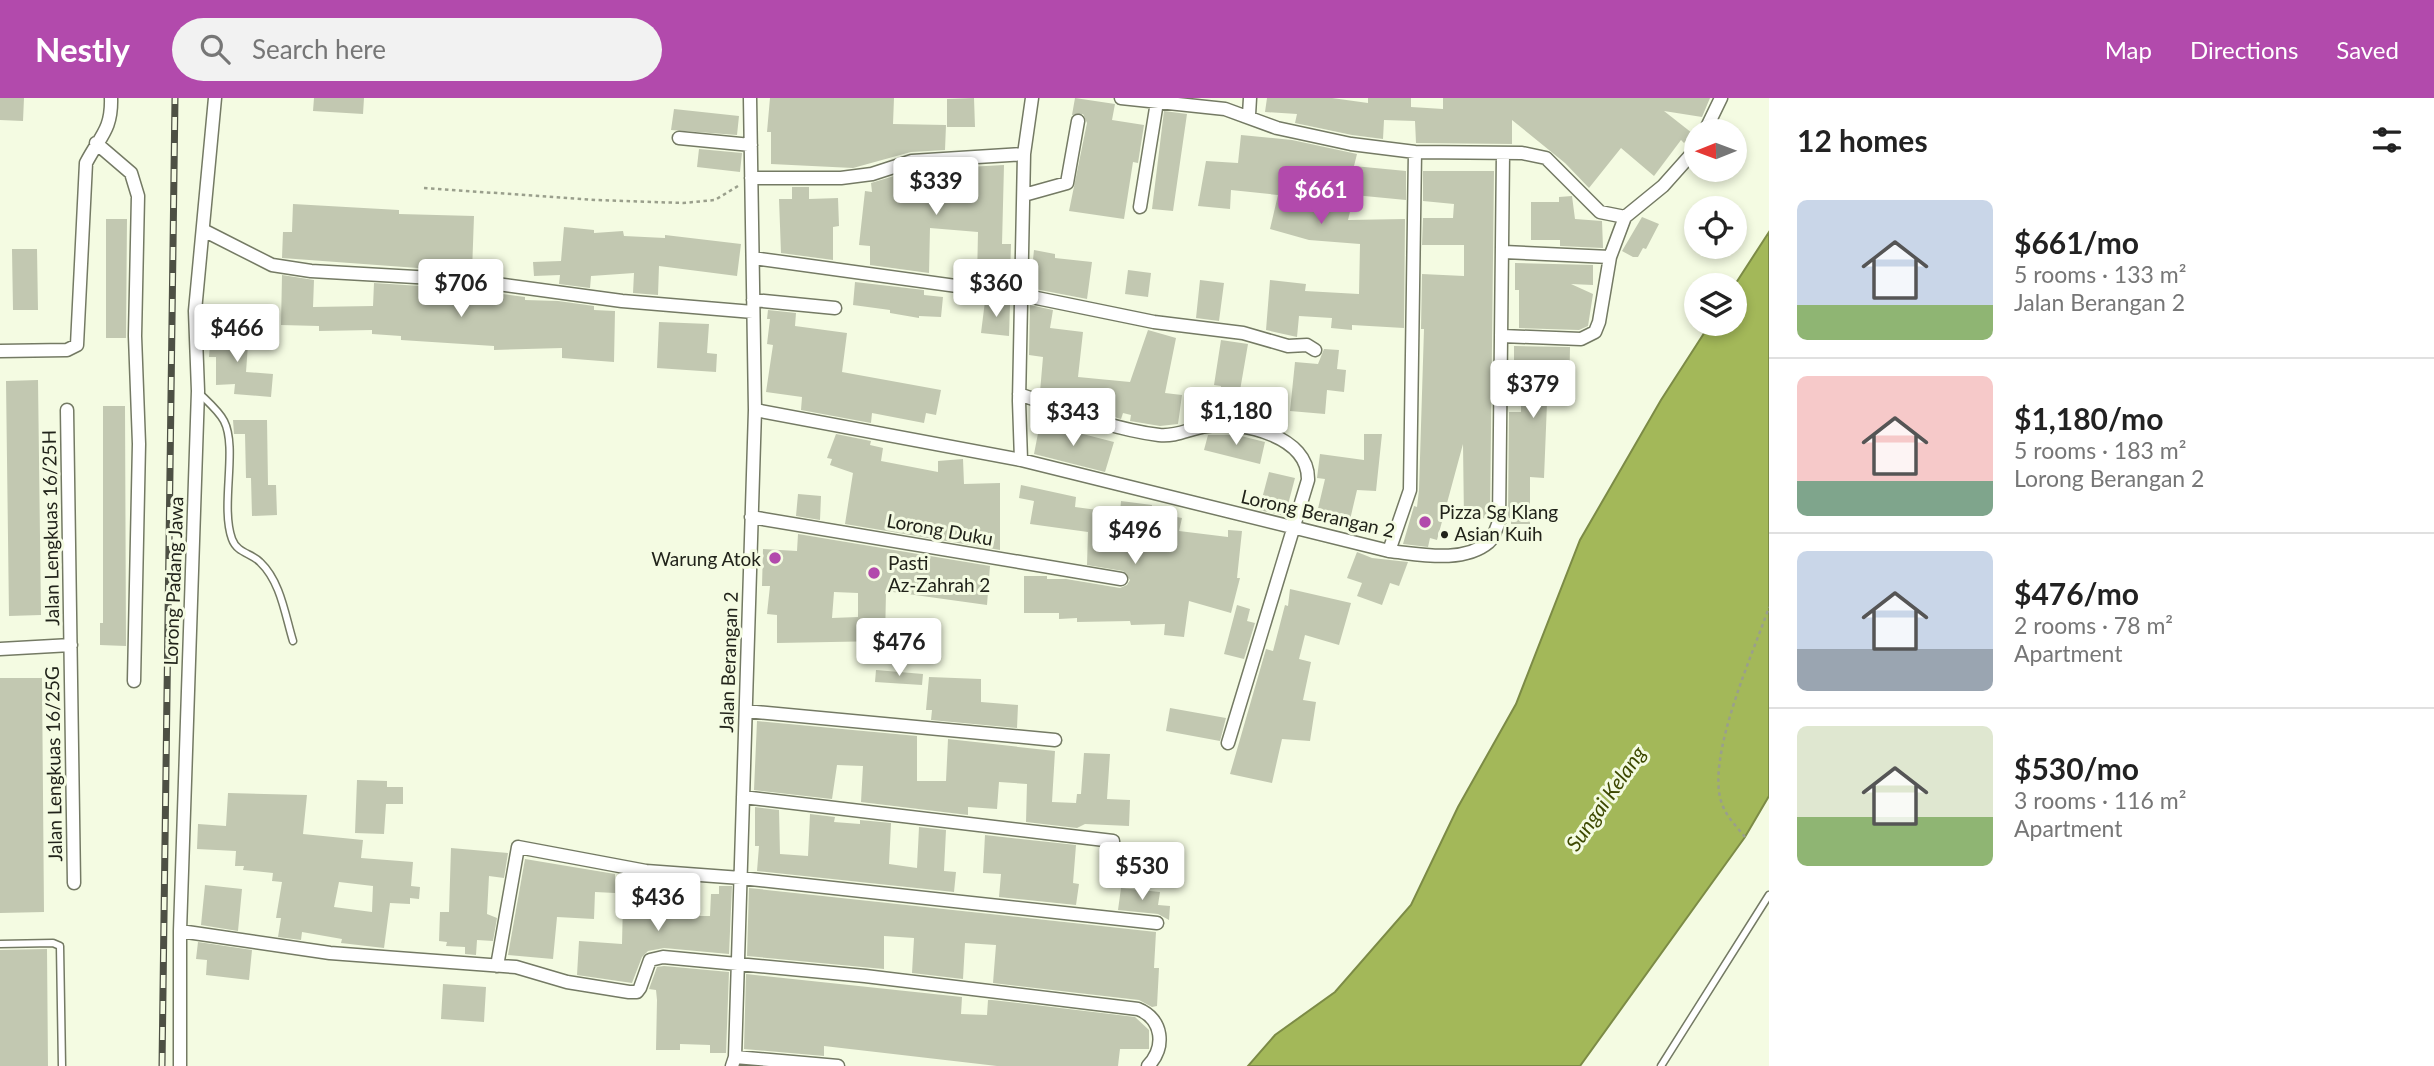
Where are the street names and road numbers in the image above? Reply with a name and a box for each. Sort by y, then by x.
street label: Jalan Lengkuas 16/25H [37,430,63,626]
street label: Lorong Berangan 2 [1239,484,1397,542]
street label: Lorong Padang Jawa [159,496,187,666]
street label: Lorong Duku [885,508,995,550]
street label: Jalan Berangan 2 [714,591,742,733]
street label: Jalan Lengkuas 16/25G [40,666,66,862]

